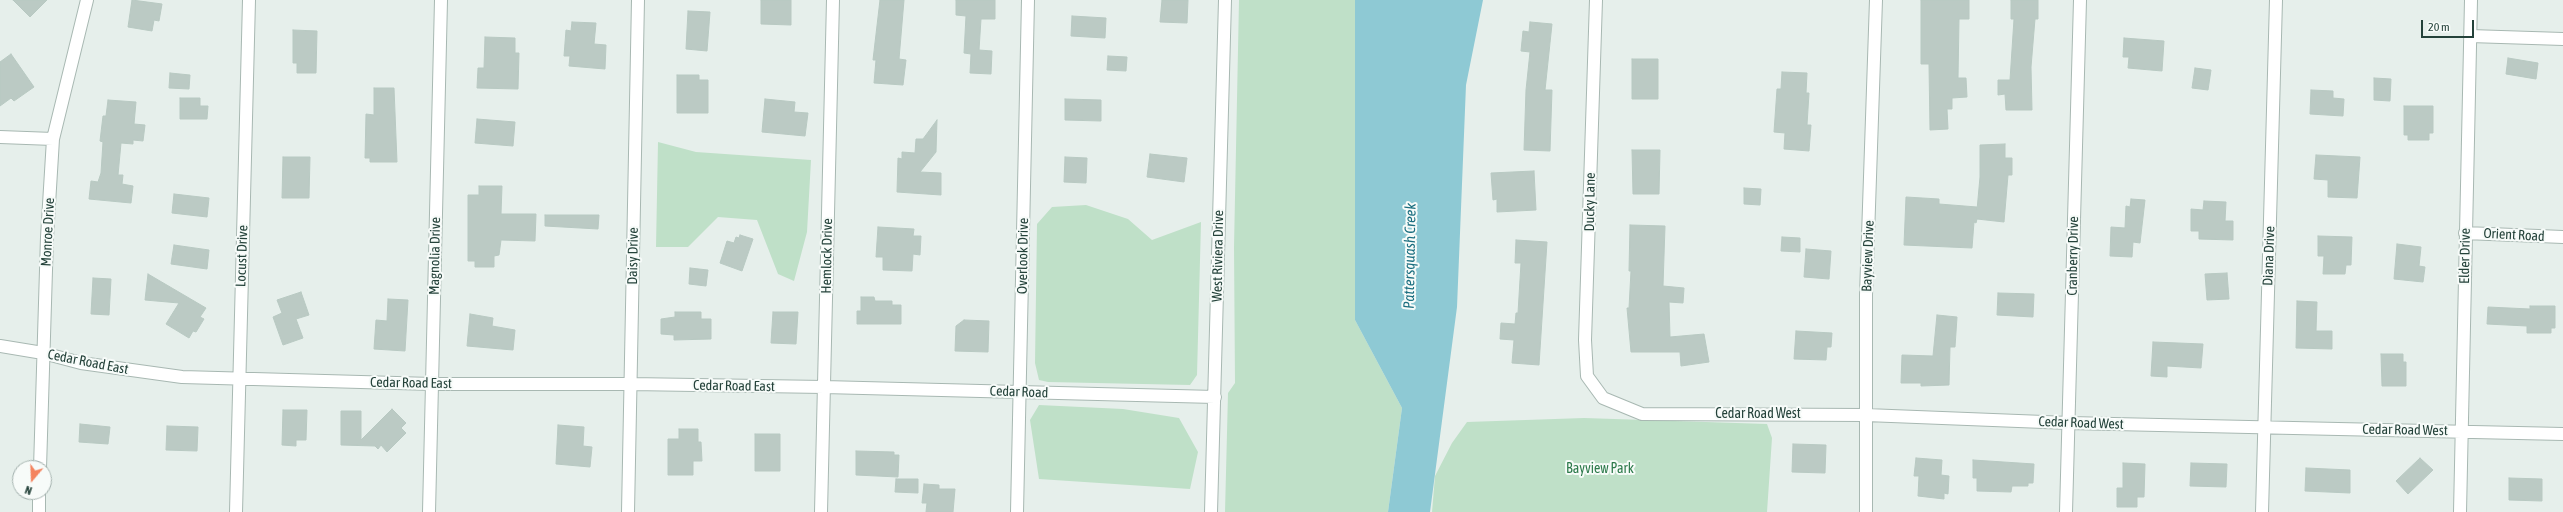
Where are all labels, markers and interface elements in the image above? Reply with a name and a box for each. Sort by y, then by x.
scale bar [2423,12,2476,38]
text: 20 m [2428,20,2450,34]
street label: Ducky Lane [1581,173,1599,231]
street label: Monroe Drive [38,197,58,267]
water label: Pattersquash Creek [1400,203,1420,309]
street label: West Riviera Drive [1209,210,1227,302]
street label: Cranberry Drive [2064,216,2082,296]
street label: Magnolia Drive [426,217,444,295]
street label: Hemlock Drive [818,218,836,294]
street label: Overlook Drive [1014,218,1032,294]
street label: Bayview Drive [1858,220,1878,292]
street label: Locust Drive [233,225,251,287]
street label: Orient Road [2483,225,2545,245]
street label: Diana Drive [2260,226,2278,286]
street label: Daisy Drive [624,227,642,285]
street label: Elder Drive [2456,228,2474,284]
street label: Cedar Road East [46,346,130,378]
street label: Cedar Road East [370,374,452,392]
street label: Cedar Road East [693,377,775,395]
street label: Cedar Road [989,383,1049,401]
street label: Cedar Road West [1715,406,1801,422]
street label: Cedar Road West [2038,413,2124,433]
street label: Cedar Road West [2362,421,2448,439]
north arrow [12,460,52,500]
park label: Bayview Park [1566,461,1634,477]
text: N [23,484,33,497]

